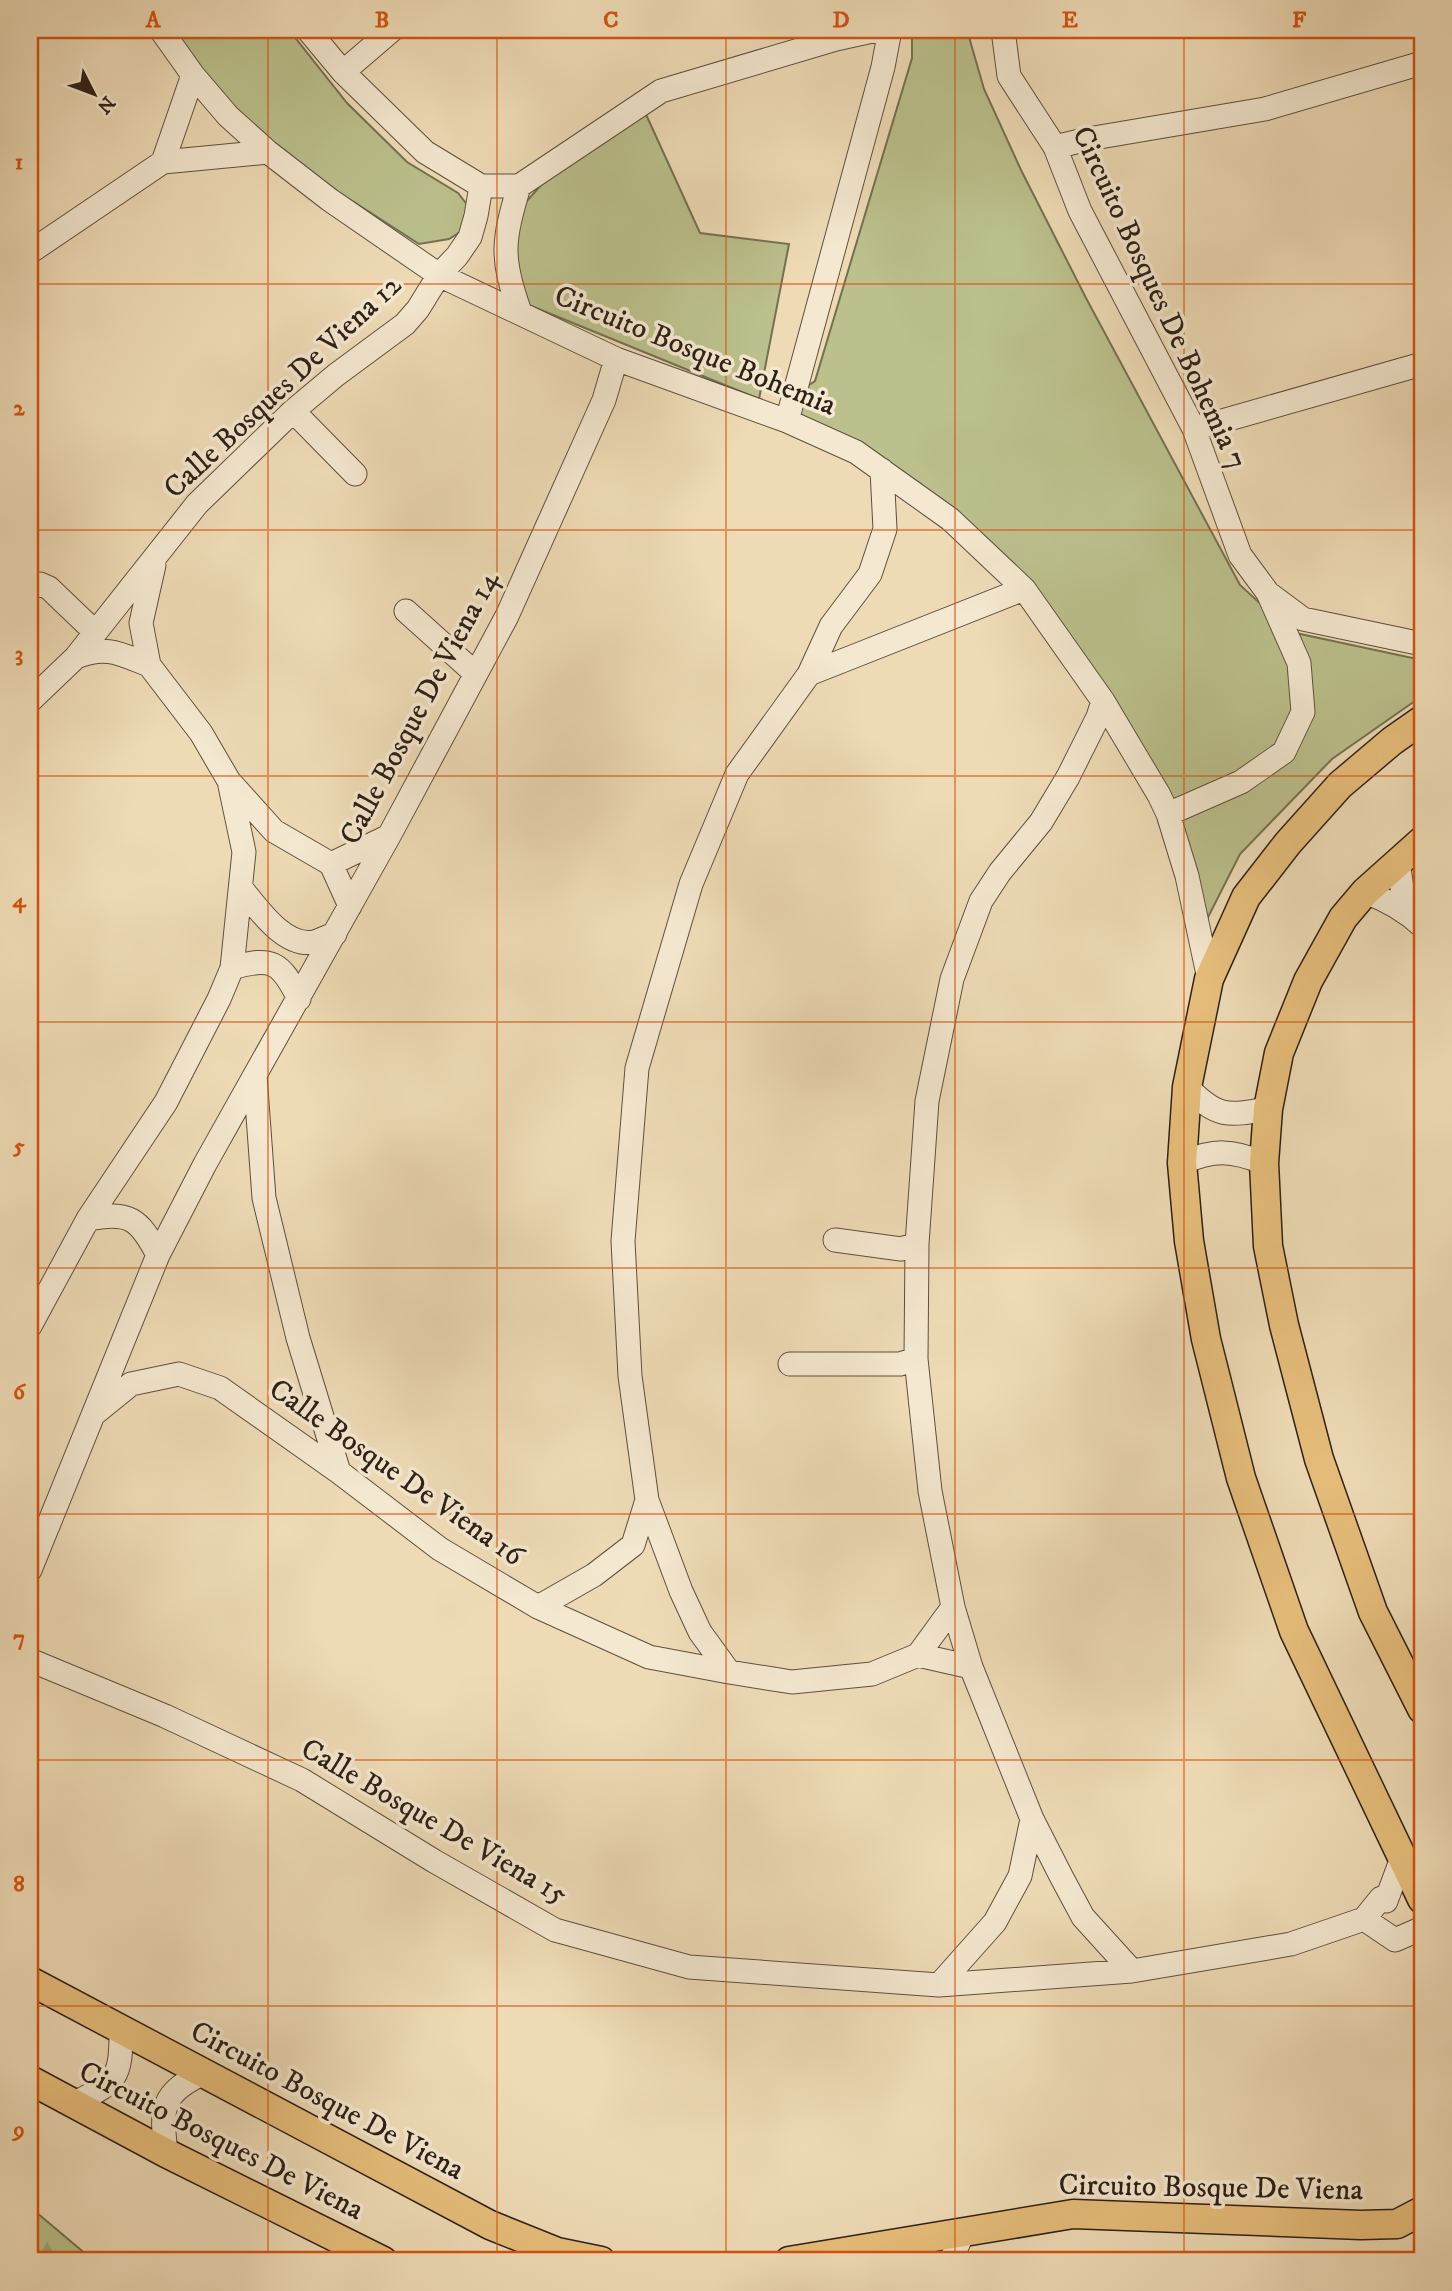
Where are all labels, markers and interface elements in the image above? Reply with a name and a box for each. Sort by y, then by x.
text: A [145,6,162,35]
text: B [375,6,389,35]
text: C [603,6,619,35]
text: D [832,6,850,35]
text: E [1062,6,1078,35]
text: F [1292,6,1307,35]
north arrow [60,60,130,130]
text: N [91,91,119,118]
street label: Circuito Bosques De Bohemia 7 [1063,121,1255,475]
text: 1 [15,148,23,177]
street label: Calle Bosques De Viena 12 [156,267,410,507]
street label: Circuito Bosque Bohemia [549,278,842,425]
text: 2 [13,394,25,423]
street label: Calle Bosque De Viena 14 [332,564,508,851]
text: 3 [15,640,23,669]
text: 4 [12,886,27,915]
text: 5 [12,1132,25,1161]
street label: Calle Bosque De Viena 16 [261,1371,532,1576]
text: 6 [13,1378,27,1407]
text: 7 [13,1624,25,1653]
street label: Calle Bosque De Viena 15 [294,1730,574,1914]
text: 8 [13,1870,25,1899]
street label: Circuito Bosque De Viena [184,2013,470,2189]
street label: Circuito Bosques De Viena [72,2053,370,2229]
text: 9 [11,2116,25,2145]
street label: Circuito Bosque De Viena [1058,2167,1364,2209]

